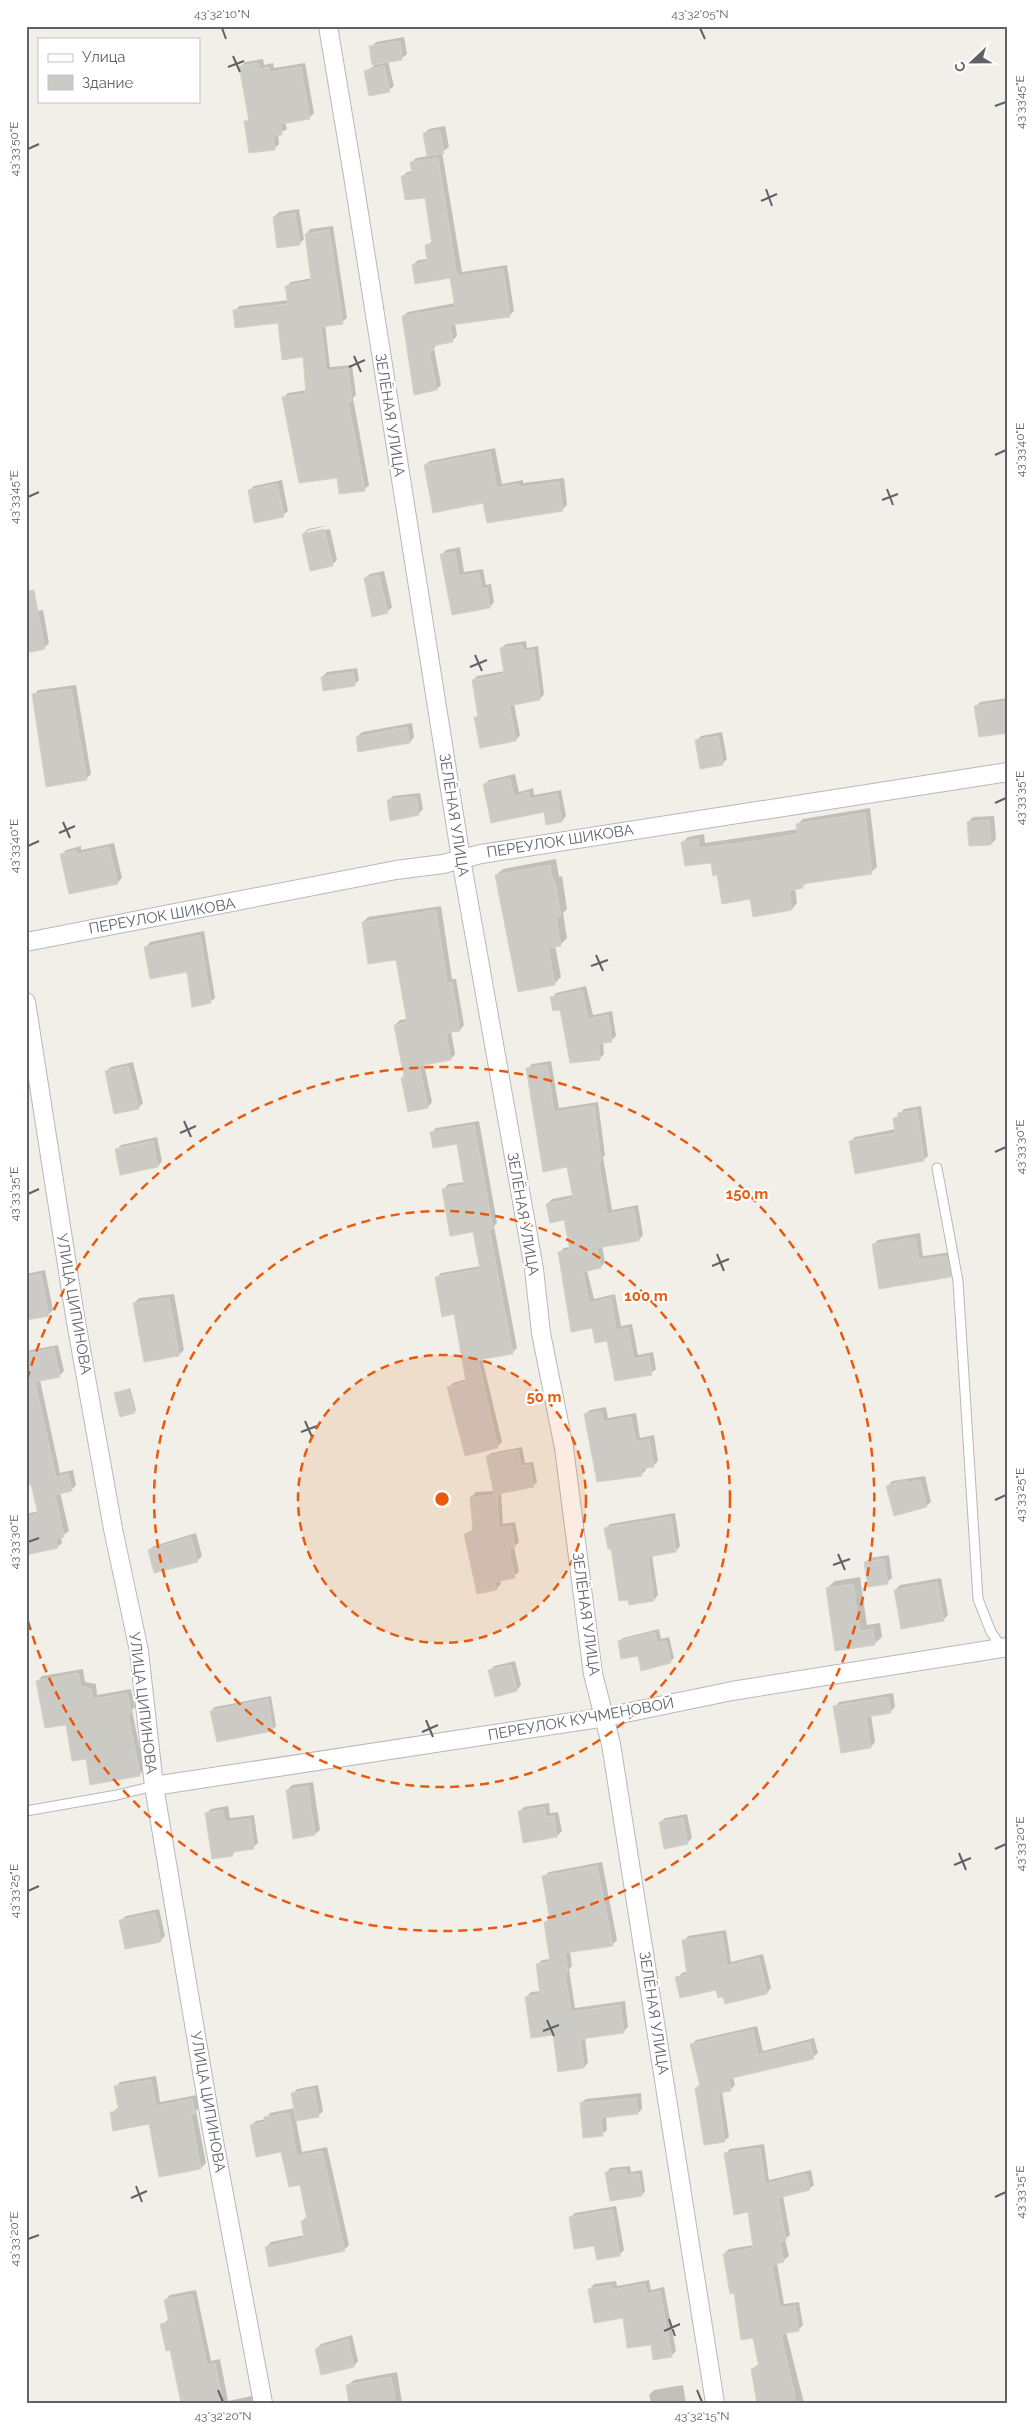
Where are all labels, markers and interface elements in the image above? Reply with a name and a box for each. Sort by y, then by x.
text: 43°32'10"N [194,7,250,21]
text: 43°32'05"N [671,7,729,21]
legend [38,38,200,102]
north arrow [946,38,996,88]
text: Улица [82,48,126,66]
text: С [951,59,969,74]
text: Здание [82,74,134,92]
text: 43°33'45"E [1013,75,1027,129]
text: 43°33'50"E [7,121,21,177]
street label: ЗЕЛЁНАЯ УЛИЦА [371,352,410,478]
text: 43°33'40"E [1013,423,1027,477]
text: 43°33'45"E [7,470,21,524]
street label: ЗЕЛЁНАЯ УЛИЦА [435,752,474,878]
text: 43°33'35"E [1013,771,1027,825]
text: 43°33'40"E [7,819,21,873]
street label: ПЕРЕУЛОК ШИКОВА [485,820,635,862]
street label: ПЕРЕУЛОК ШИКОВА [87,894,237,938]
text: 43°33'30"E [1013,1119,1027,1175]
street label: ЗЕЛЁНАЯ УЛИЦА [503,1151,544,1277]
text: 43°33'35"E [7,1167,21,1221]
text: 150 m [726,1185,768,1203]
street label: УЛИЦА ЦИПИНОВА [53,1232,95,1376]
text: 100 m [624,1287,668,1305]
text: 50 m [526,1388,562,1406]
text: 43°33'25"E [1013,1468,1027,1522]
centre of rings [433,1490,451,1508]
text: 43°33'30"E [7,1514,21,1570]
street label: ЗЕЛЁНАЯ УЛИЦА [568,1551,605,1677]
street label: УЛИЦА ЦИПИНОВА [125,1631,161,1775]
street label: ПЕРЕУЛОК КУЧМЕНОВОЙ [487,1694,675,1744]
text: 43°33'20"E [1013,1816,1027,1872]
text: 43°33'25"E [7,1864,21,1918]
street label: ЗЕЛЁНАЯ УЛИЦА [635,1950,674,2076]
street label: УЛИЦА ЦИПИНОВА [187,2030,229,2174]
text: 43°33'15"E [1013,2165,1027,2219]
text: 43°33'20"E [7,2211,21,2267]
text: 43°32'20"N [195,2409,251,2423]
text: 43°32'15"N [674,2409,730,2423]

